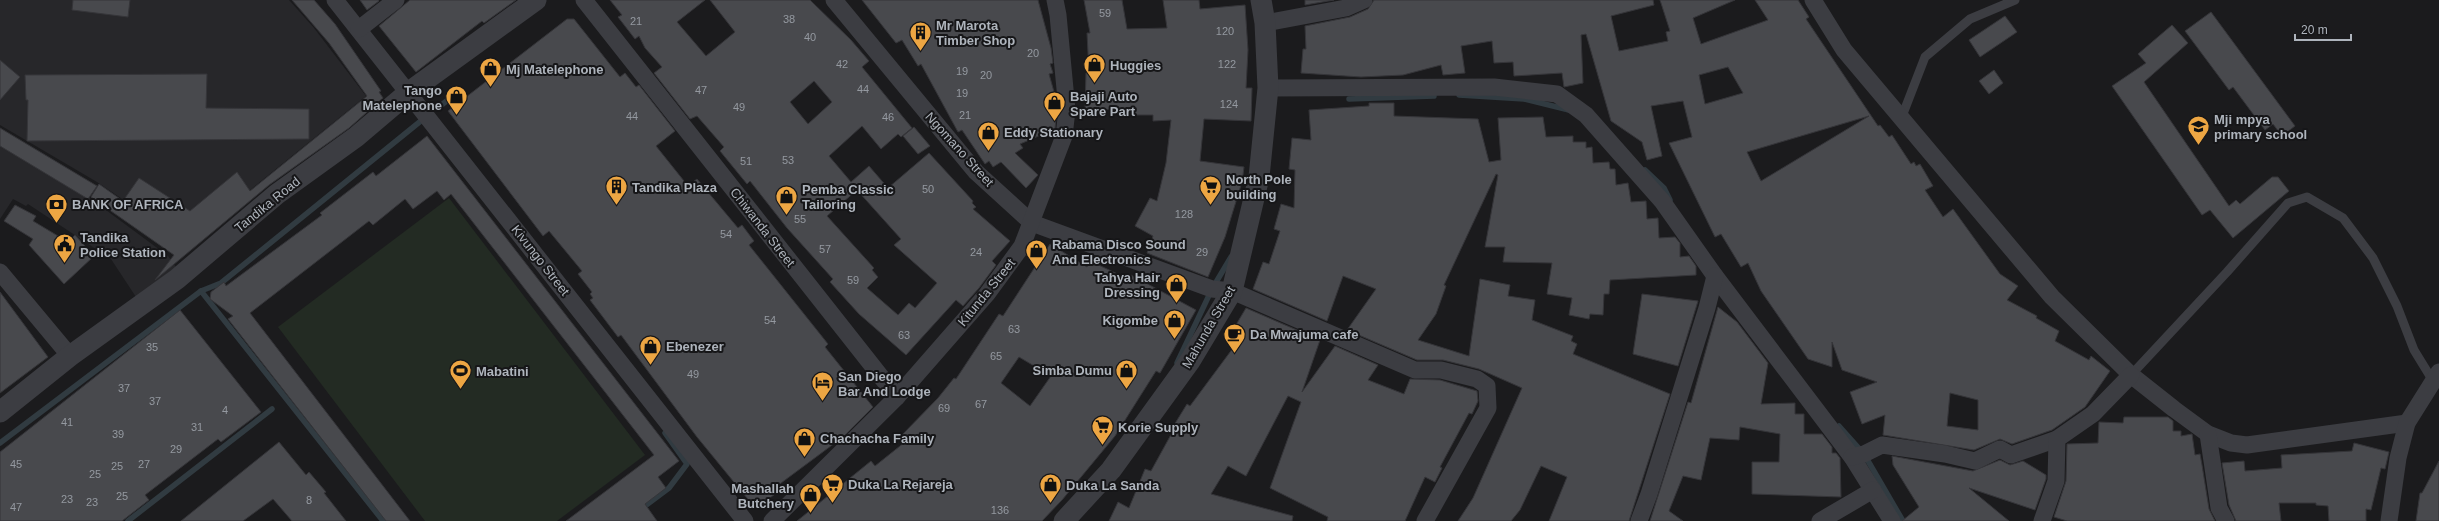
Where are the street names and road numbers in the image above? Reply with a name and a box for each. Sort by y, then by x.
street label: Ngomano Street [922,109,997,190]
street label: Tandika Road [232,174,303,235]
street label: Chiwanda Street [727,185,798,270]
street label: Kivungo Street [508,222,573,299]
street label: Kitunda Street [955,255,1018,329]
street label: Mahunda Street [1179,283,1238,371]

